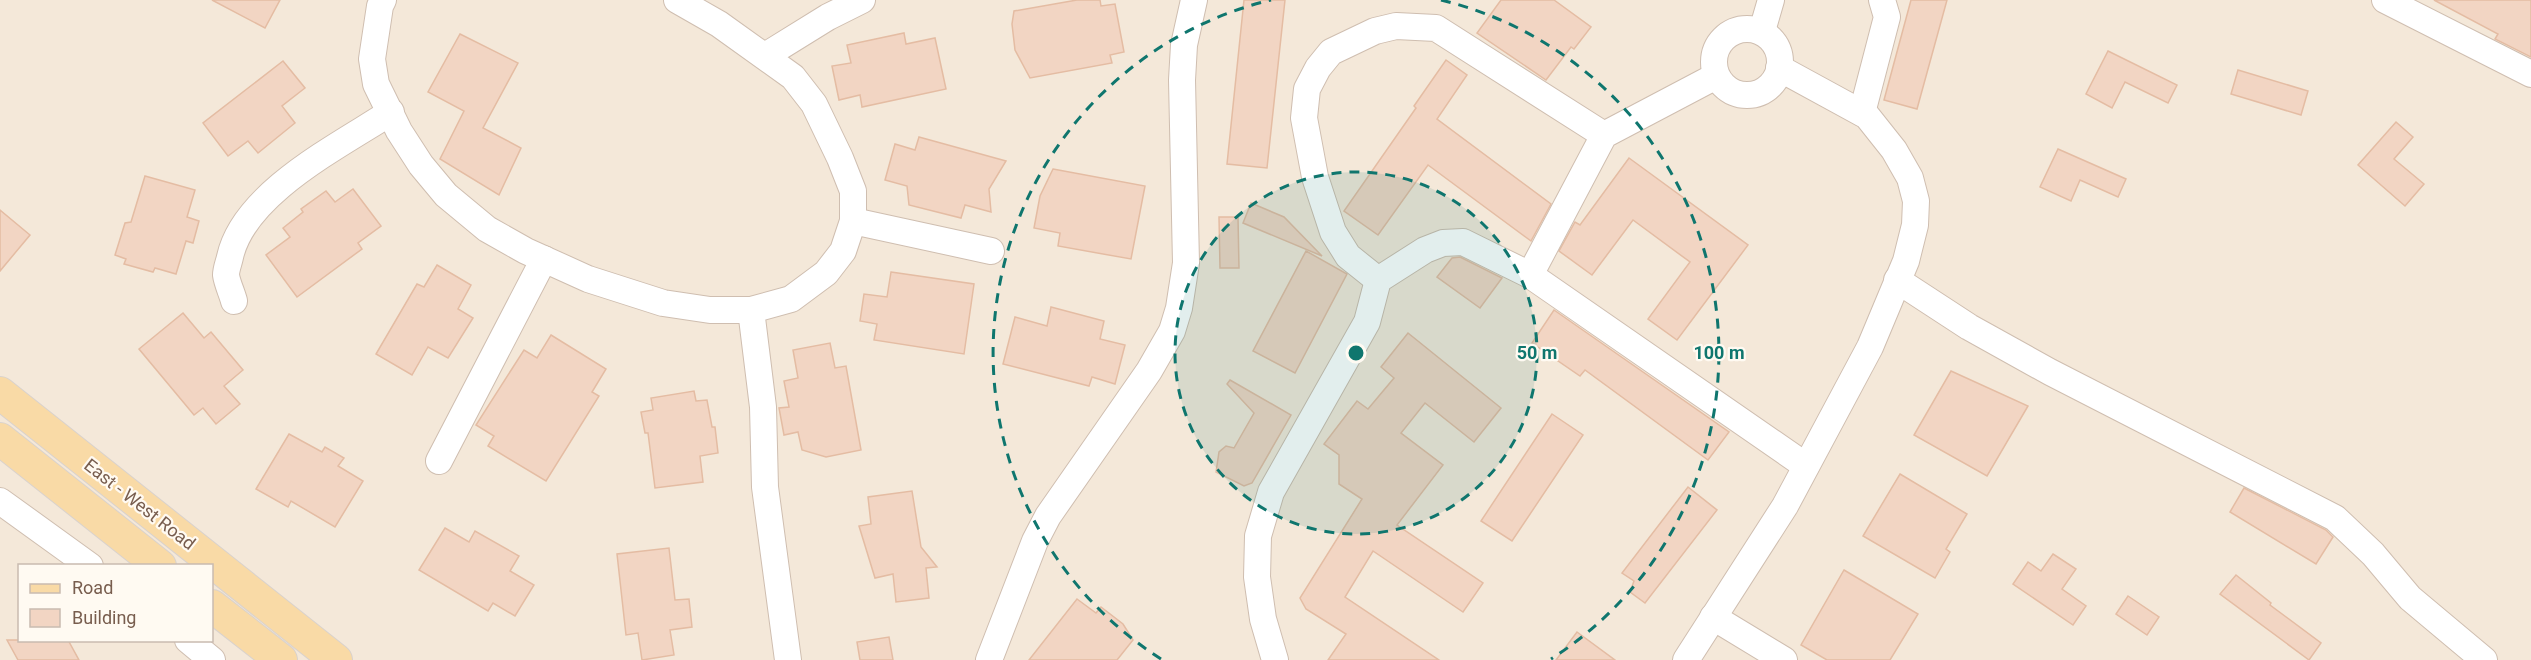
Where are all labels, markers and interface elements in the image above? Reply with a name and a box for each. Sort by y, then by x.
text: 50 m [1517,342,1557,363]
text: 100 m [1693,342,1745,363]
centre of rings [1346,343,1366,363]
street label: East - West Road [80,454,200,554]
legend [18,564,213,642]
text: Road [72,577,113,598]
text: Building [72,607,136,628]

